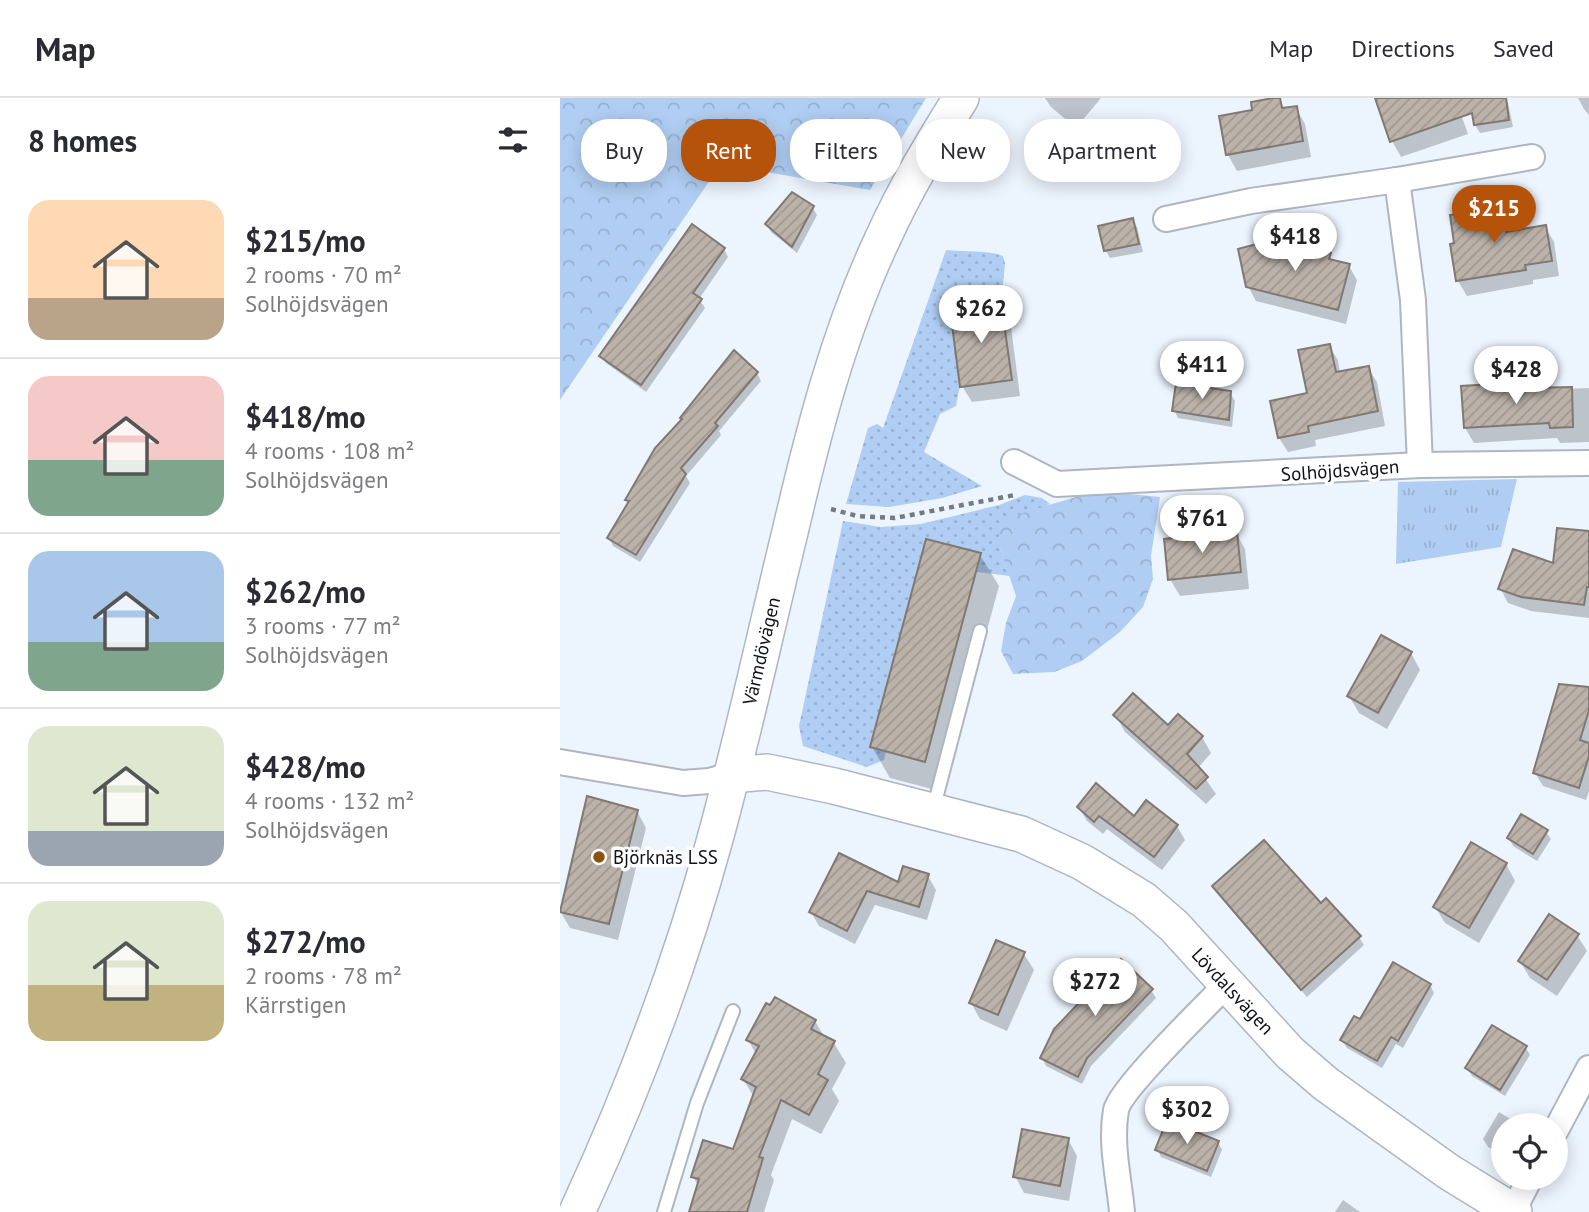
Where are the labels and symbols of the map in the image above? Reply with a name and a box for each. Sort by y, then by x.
pin: $215 [1453,186,1535,245]
pin: $418 [1254,214,1336,273]
pin: $262 [940,286,1022,345]
pin: $411 [1161,342,1243,401]
pin: $428 [1475,346,1557,406]
street label: Solhöjdsvägen [1280,454,1400,486]
pin: $761 [1161,496,1243,555]
street label: Värmdövägen [737,595,785,708]
place label: Björknäs LSS [613,845,718,869]
marker: Björknäs LSS [591,849,607,865]
street label: Lövdalsvägen [1187,943,1279,1039]
pin: $272 [1054,958,1136,1018]
pin: $302 [1146,1086,1228,1146]

